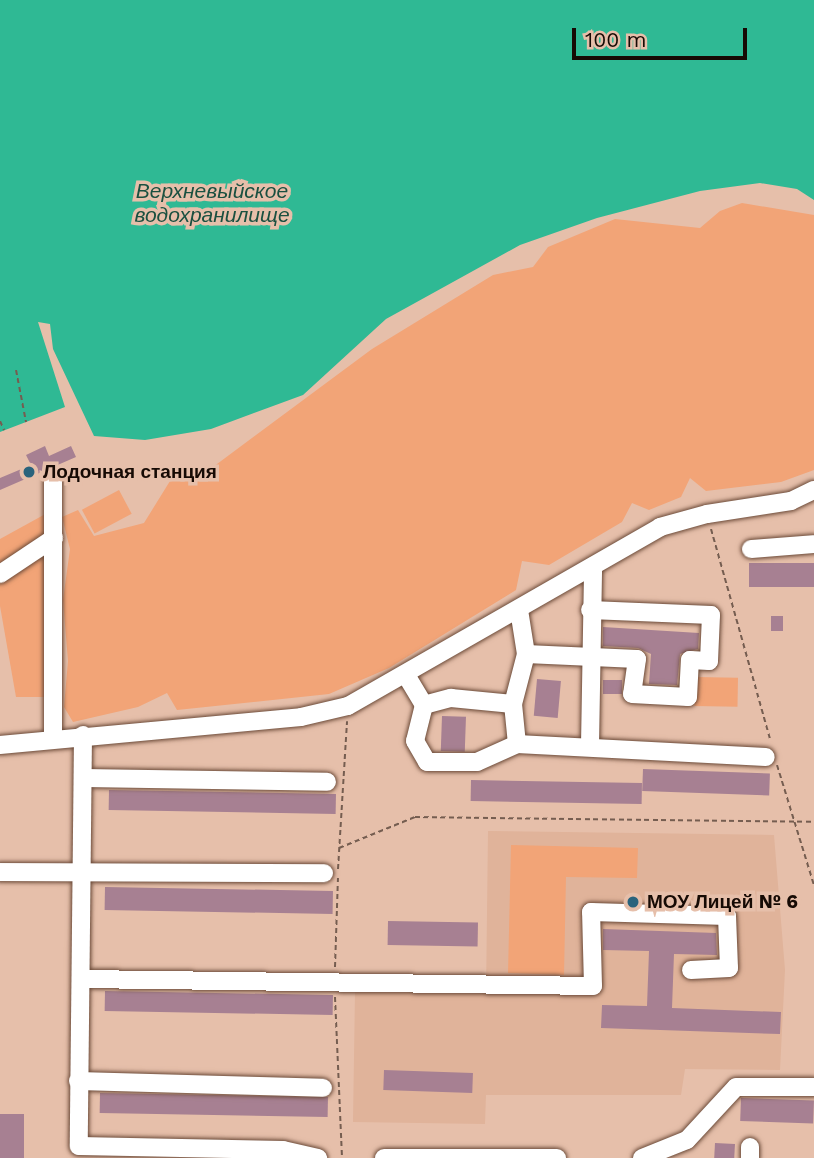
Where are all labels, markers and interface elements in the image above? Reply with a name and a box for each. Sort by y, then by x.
scale bar [576,14,751,58]
text: 100 m [585,27,647,52]
water label: Верхневыйское водохранилище [134,178,290,228]
place label: Лодочная станция [43,461,217,483]
marker: Лодочная станция [21,464,37,480]
place label: МОУ Лицей № 6 [647,891,798,913]
marker: МОУ Лицей № 6 [625,894,641,910]

